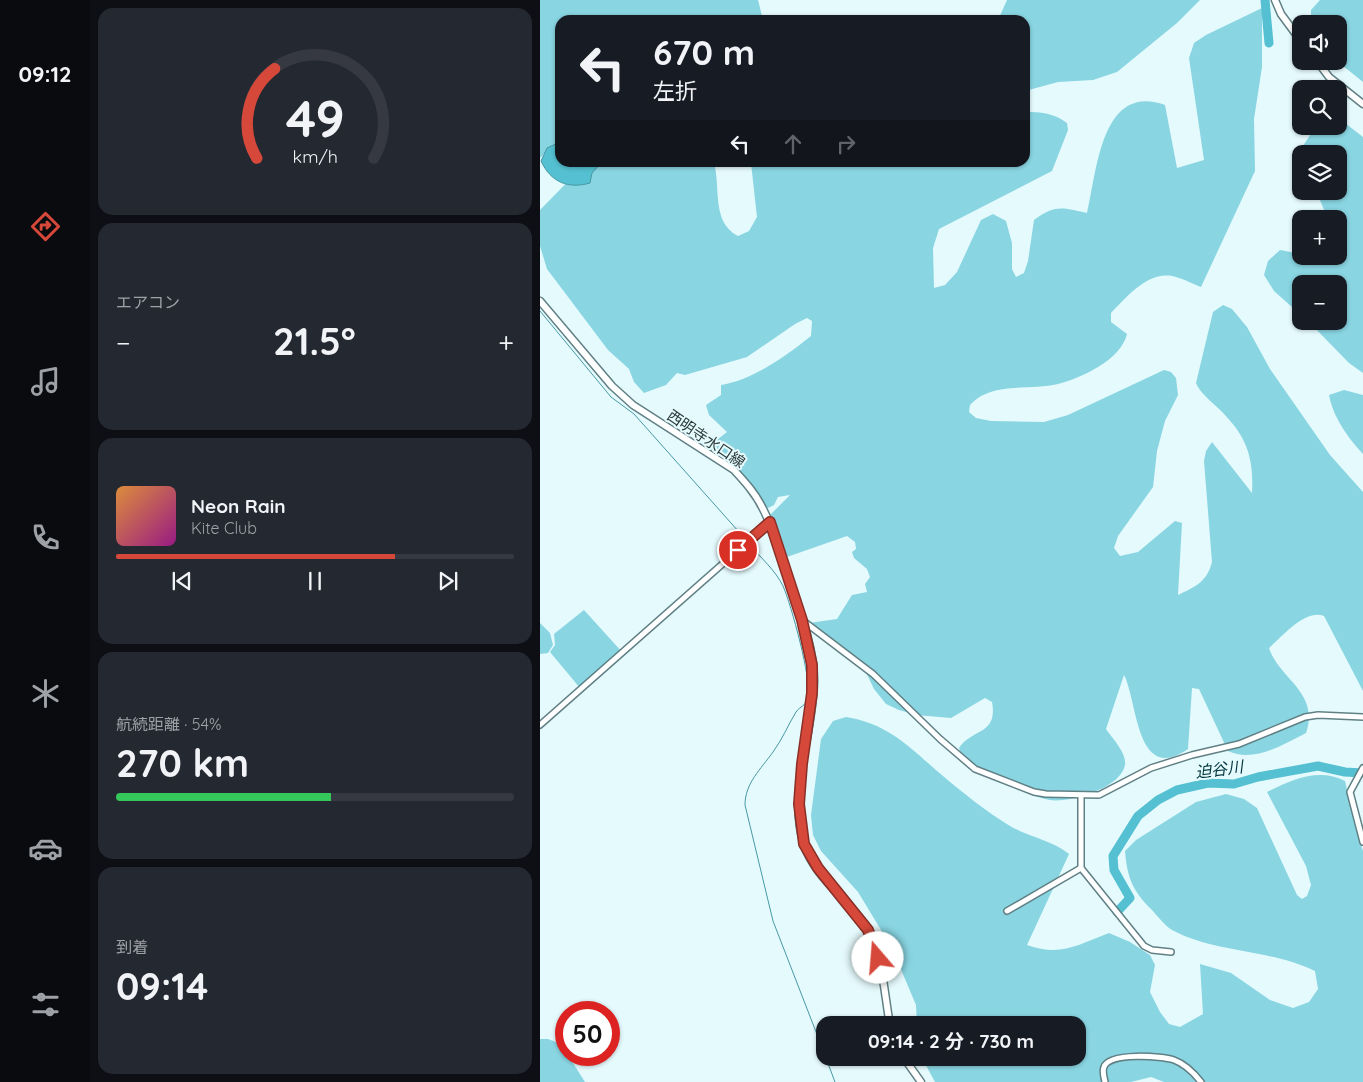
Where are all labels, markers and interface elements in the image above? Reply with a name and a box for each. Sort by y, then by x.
map controls [1292,15,1347,330]
button: sound [1292,15,1347,70]
text: 670 m [653,30,755,74]
icon: left [570,35,635,100]
text: 09:12 [18,60,72,88]
text: 左折 [653,77,697,105]
button: search [1292,80,1347,135]
text: 49 [285,85,345,150]
icon: left [726,130,754,158]
icon: ahead [779,130,807,158]
icon: right [832,130,860,158]
text: km/h [292,145,338,167]
button: layers [1292,145,1347,200]
icon: directions [28,209,63,244]
button: + [1292,210,1347,265]
button: − [1292,275,1347,330]
text: エアコン [116,292,180,312]
text: 21.5° [273,317,356,365]
text: − [116,325,131,360]
text: + [498,325,514,360]
icon: music [28,364,63,399]
street label: 西明寺水口線 [664,406,749,472]
text: Neon Rain [191,494,286,518]
text: Kite Club [191,518,257,538]
icon: phone [28,520,63,555]
pin [717,529,759,571]
icon: arrive [724,536,752,564]
icon: previous [168,567,196,595]
icon: pause [301,567,329,595]
icon: next [434,567,462,595]
icon: climate [28,676,63,711]
text: 航続距離 · 54% [116,714,221,734]
text: 270 km [116,739,249,787]
water label: 迫谷川 [1194,756,1246,782]
icon: car [28,831,63,866]
position arrow [851,931,903,983]
text: 到着 [116,937,148,957]
text: 09:14 [116,962,208,1010]
icon: filters [28,987,63,1022]
speed limit sign: 50 [555,1001,620,1066]
text: 09:14 · 2 分 · 730 m [868,1029,1034,1053]

